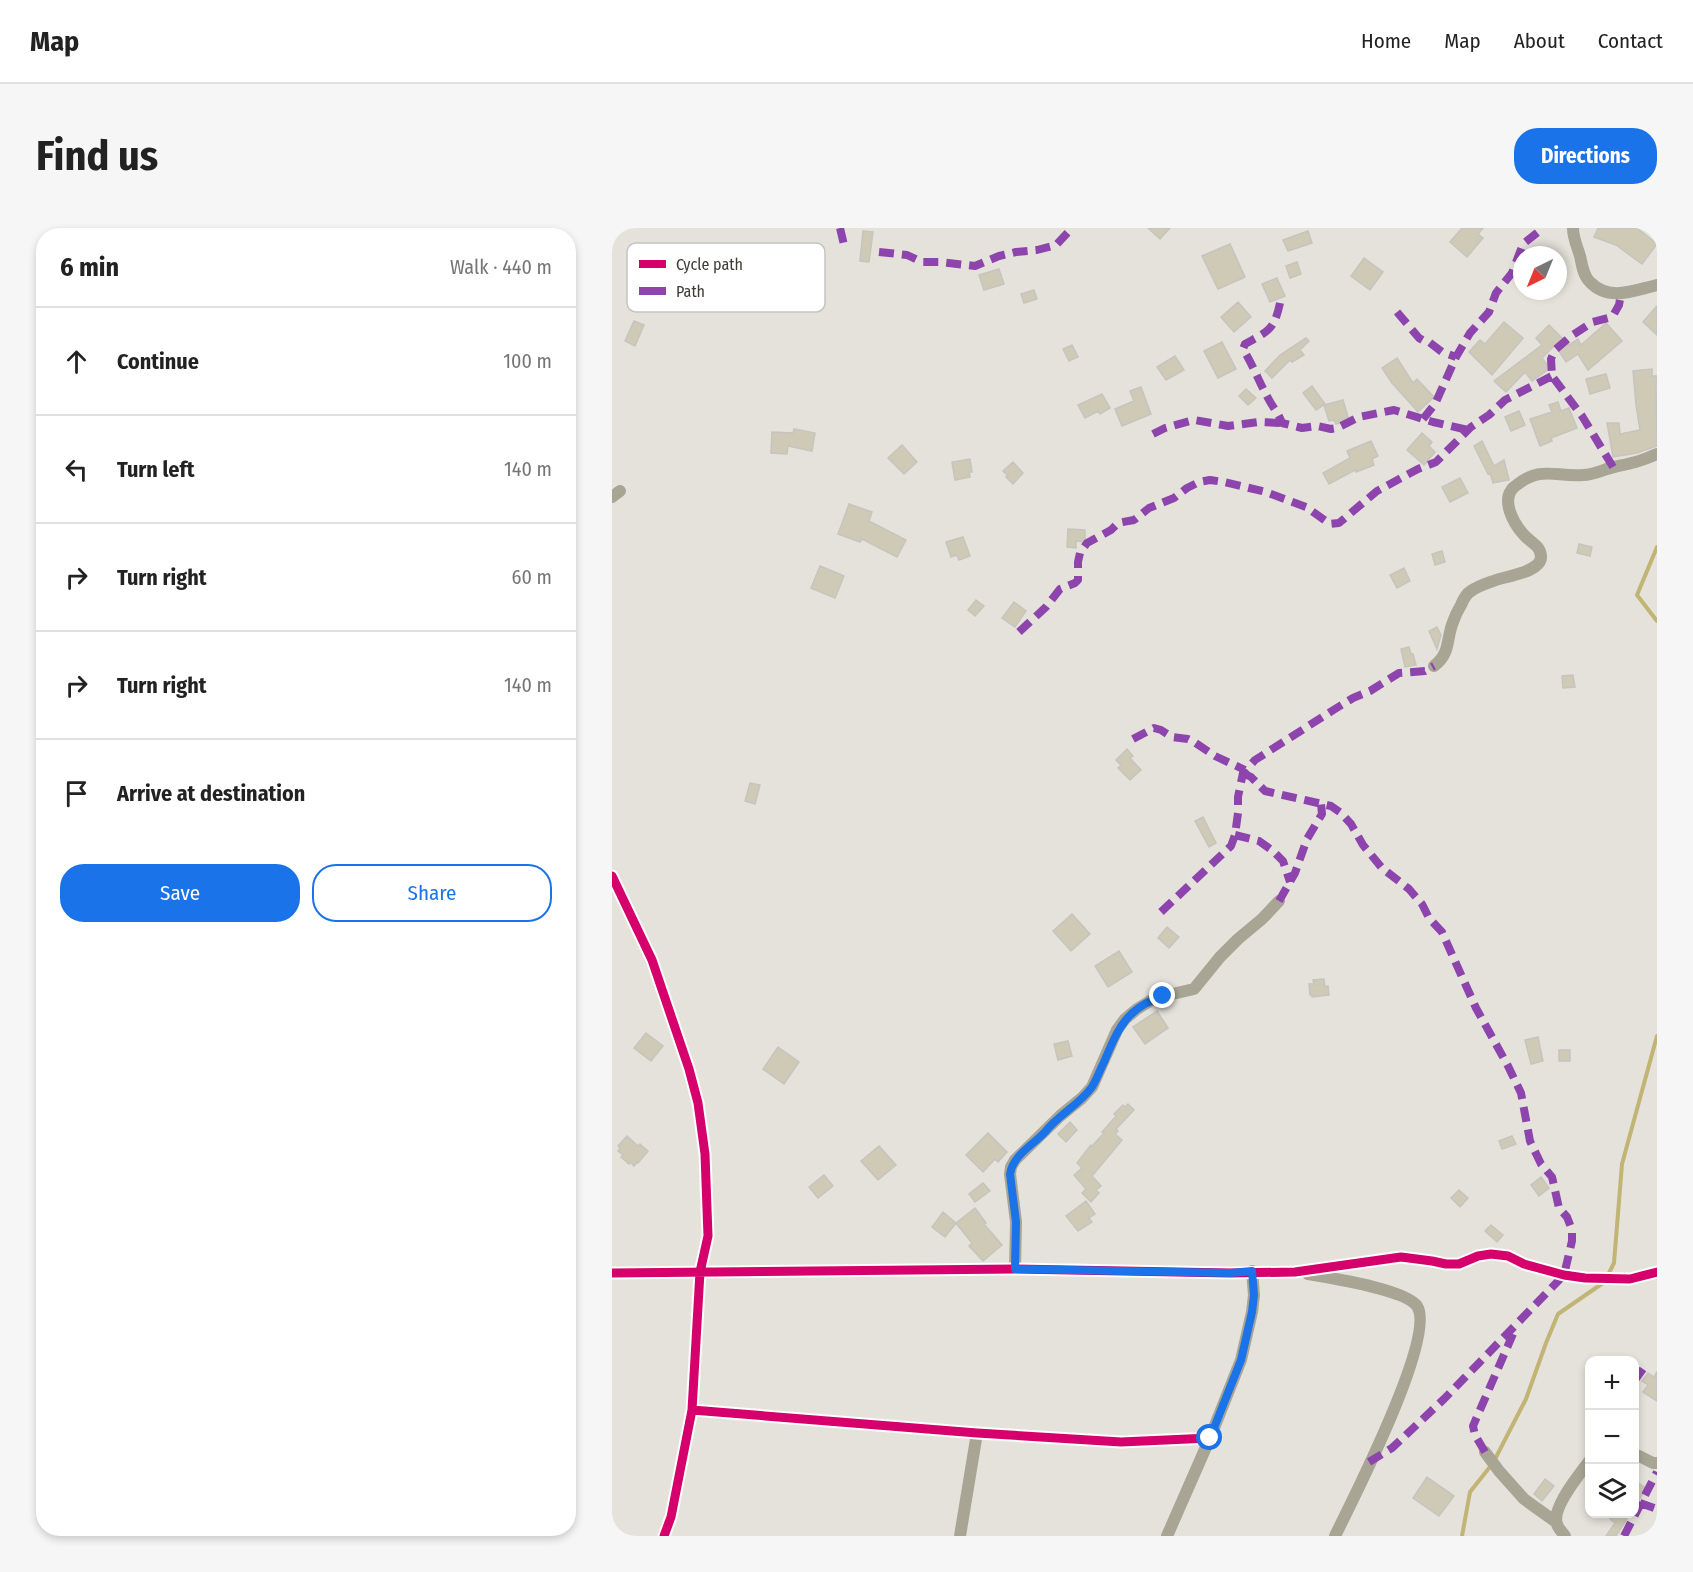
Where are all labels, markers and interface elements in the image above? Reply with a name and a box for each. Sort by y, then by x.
text: Map [30,25,79,58]
text: Home [1361,28,1411,54]
text: Map [1444,28,1481,54]
text: About [1514,28,1565,54]
text: Contact [1598,28,1663,54]
button: Directions [1514,128,1657,184]
text: Find us [36,131,158,181]
legend [627,243,825,312]
north arrow [1513,246,1567,300]
text: 6 min [60,252,119,283]
text: Walk · 440 m [450,255,552,279]
text: Cycle path [676,255,743,274]
text: Path [676,282,705,301]
icon: ahead [60,345,93,378]
text: Continue [117,348,199,375]
text: 100 m [503,349,552,373]
icon: left [60,453,93,486]
text: Turn left [117,456,195,483]
text: 140 m [504,457,552,481]
icon: right [60,561,93,594]
text: Turn right [117,564,206,591]
text: 60 m [512,565,552,589]
icon: right [60,669,93,702]
text: Turn right [117,672,206,699]
text: 140 m [504,673,552,697]
icon: arrive [60,777,93,810]
text: Arrive at destination [117,780,305,807]
button: Save [60,864,300,922]
button: Share [312,864,552,922]
route end [1149,982,1175,1008]
map controls [1585,1356,1639,1518]
button: + [1585,1356,1639,1410]
button: − [1585,1410,1639,1464]
route start [1196,1424,1222,1450]
button: layers [1585,1464,1639,1518]

